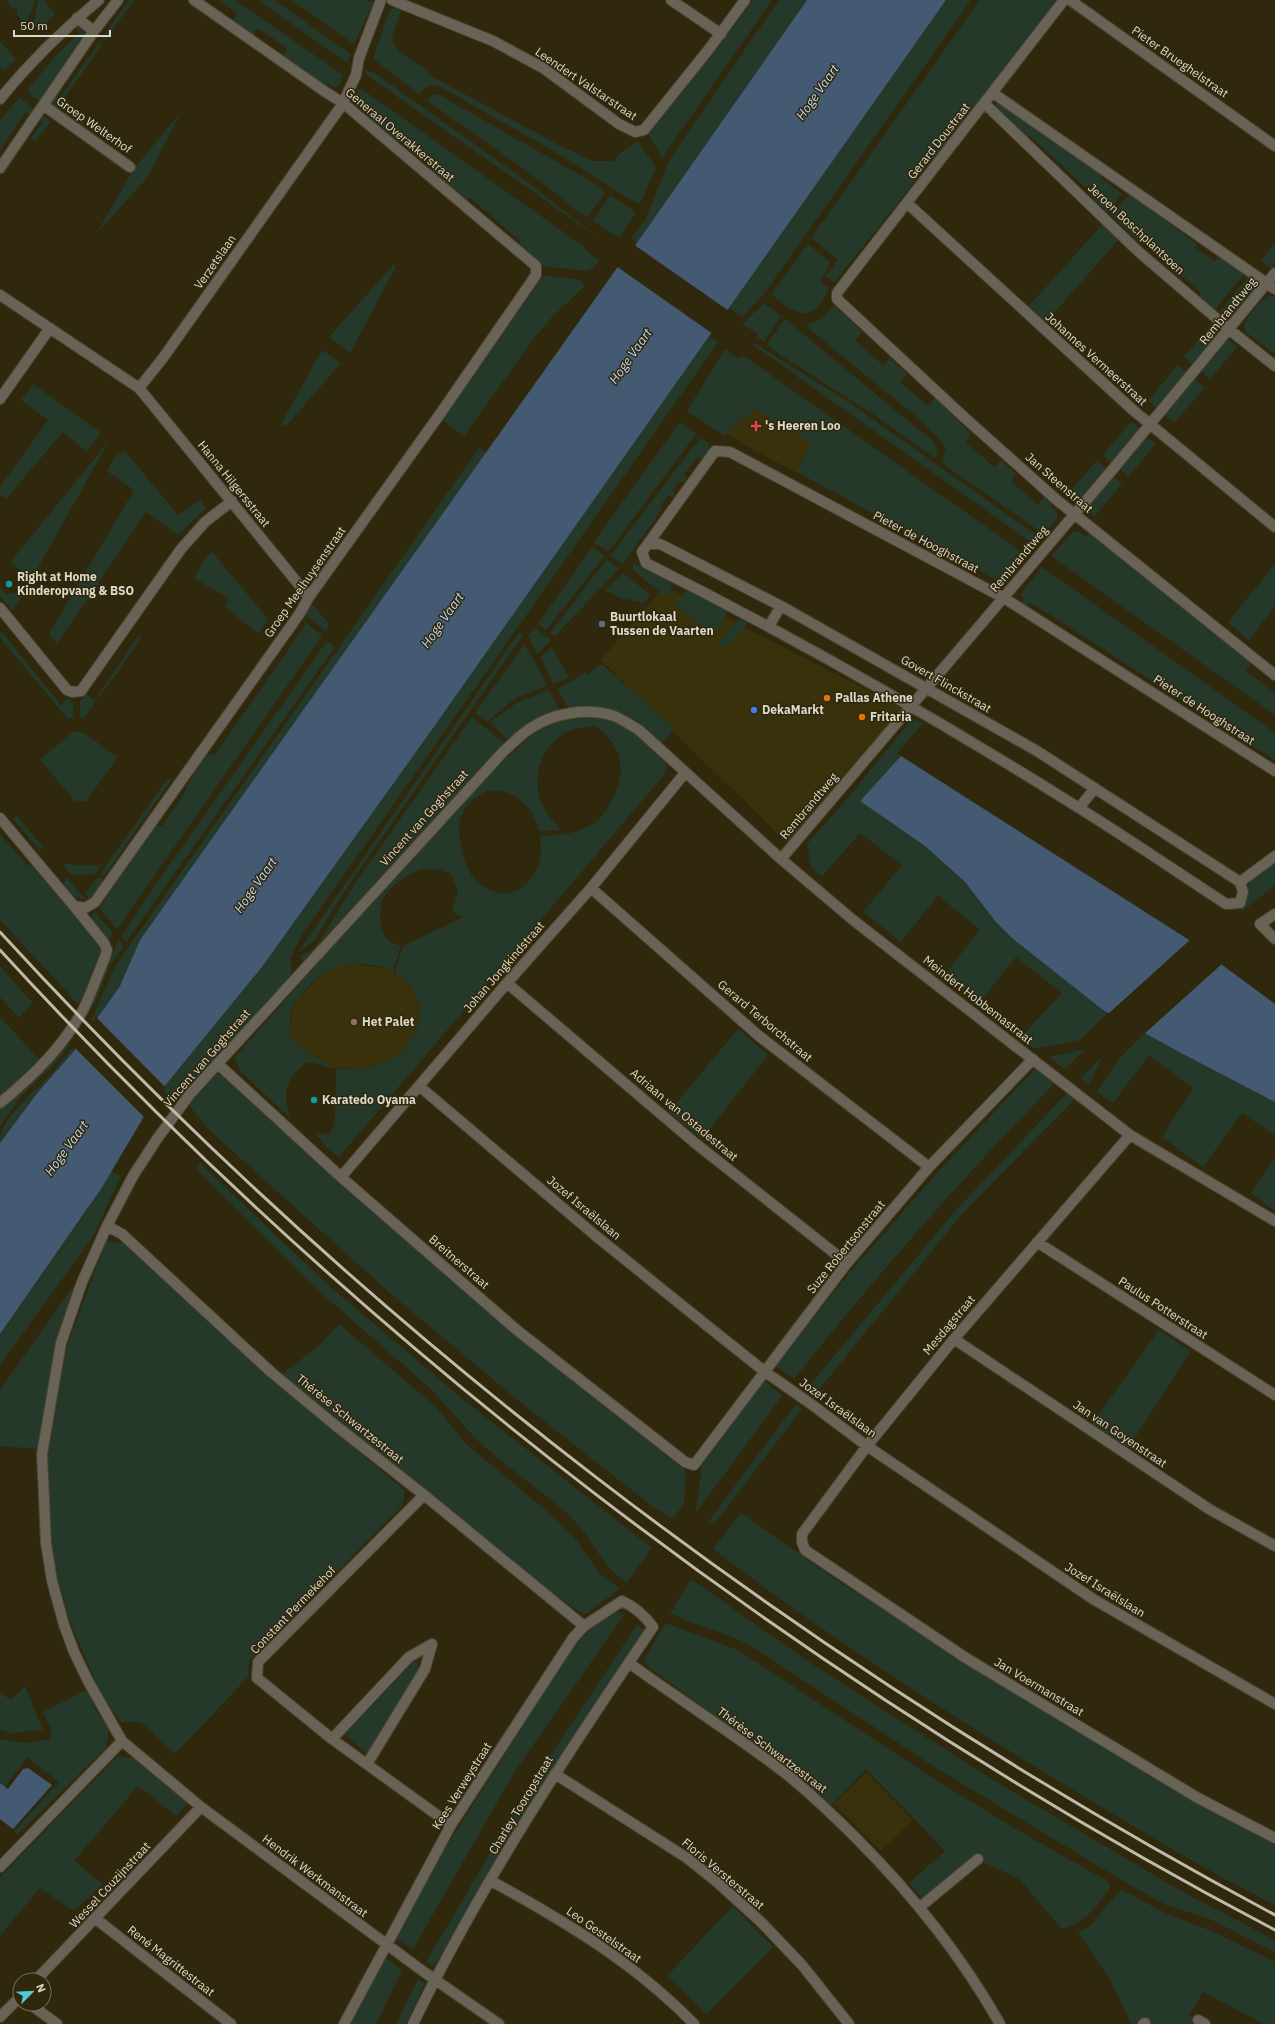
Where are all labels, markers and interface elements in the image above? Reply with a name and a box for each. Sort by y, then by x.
scale bar [14,12,110,38]
text: 50 m [20,18,48,33]
street label: Pieter Brueghelstraat [1129,23,1232,101]
street label: Leendert Valstarstraat [532,44,640,123]
water label: Hoge Vaart [792,61,843,123]
street label: Generaal Overakkerstraat [343,84,458,185]
street label: Groep Welterhof [54,93,135,156]
street label: Gerard Doustraat [904,100,973,182]
street label: Jeroen Boschplantsoen [1085,180,1188,277]
street label: Verzetslaan [190,232,239,292]
street label: Rembrandtweg [1196,273,1260,347]
street label: Johannes Vermeerstraat [1042,309,1151,408]
water label: Hoge Vaart [605,325,656,387]
place label: 's Heeren Loo [765,418,841,433]
marker: 's Heeren Loo [750,420,762,432]
street label: Hanna Hilgersstraat [195,437,274,530]
street label: Jan Steenstraat [1022,449,1096,516]
street label: Pieter de Hooghstraat [871,507,982,576]
street label: Rembrandtweg [986,522,1051,595]
street label: Groep Meelhuysenstraat [261,523,349,640]
place label: Right at Home Kinderopvang & BSO [17,569,134,598]
marker: Right at Home Kinderopvang & BSO [4,579,14,589]
water label: Hoge Vaart [417,589,468,651]
place label: Buurtlokaal Tussen de Vaarten [610,609,714,638]
marker: Buurtlokaal Tussen de Vaarten [597,619,607,629]
street label: Govert Flinckstraat [898,652,994,716]
street label: Pieter de Hooghstraat [1151,671,1258,748]
place label: Pallas Athene [835,690,913,705]
marker: Pallas Athene [822,693,832,703]
place label: DekaMarkt [762,702,824,717]
marker: DekaMarkt [749,705,759,715]
place label: Fritaria [870,709,912,724]
marker: Fritaria [857,712,867,722]
street label: Vincent van Goghstraat [376,766,471,869]
street label: Rembrandtweg [776,769,841,842]
water label: Hoge Vaart [230,854,281,916]
street label: Johan Jongkindstraat [460,918,547,1015]
street label: Meindert Hobbemastraat [920,952,1036,1047]
street label: Gerard Terborchstraat [715,977,816,1065]
street label: Vincent van Goghstraat [160,1006,253,1110]
place label: Het Palet [362,1014,415,1029]
marker: Het Palet [349,1017,359,1027]
street label: Adriaan van Ostadestraat [627,1065,741,1164]
place label: Karatedo Oyama [322,1092,416,1107]
marker: Karatedo Oyama [309,1095,319,1105]
water label: Hoge Vaart [41,1117,93,1179]
street label: Jozef Israëlslaan [544,1172,624,1243]
street label: Suze Robertsonstraat [803,1197,888,1296]
street label: Breitnerstraat [426,1231,493,1292]
street label: Paulus Potterstraat [1116,1273,1211,1342]
street label: Mesdagstraat [919,1292,978,1358]
street label: Thérèse Schwartzestraat [294,1371,407,1467]
street label: Jozef Israëlslaan [797,1375,880,1441]
street label: Jan van Goyenstraat [1071,1397,1170,1470]
street label: Jozef Israëlslaan [1062,1559,1148,1620]
street label: Constant Permekehof [247,1563,339,1657]
street label: Jan Voermanstraat [992,1654,1087,1719]
street label: Thérèse Schwartzestraat [714,1703,830,1796]
street label: Kees Verweystraat [429,1739,494,1832]
street label: Charley Tooropstraat [485,1753,556,1857]
street label: Hendrik Werkmanstraat [260,1831,371,1920]
street label: Floris Versterstraat [679,1835,768,1912]
street label: Wessel Couzijnstraat [66,1839,153,1931]
street label: Leo Gestelstraat [564,1903,645,1966]
street label: René Magrittestraat [125,1922,218,1999]
north arrow [12,1972,52,2012]
text: N [33,1981,49,1994]

